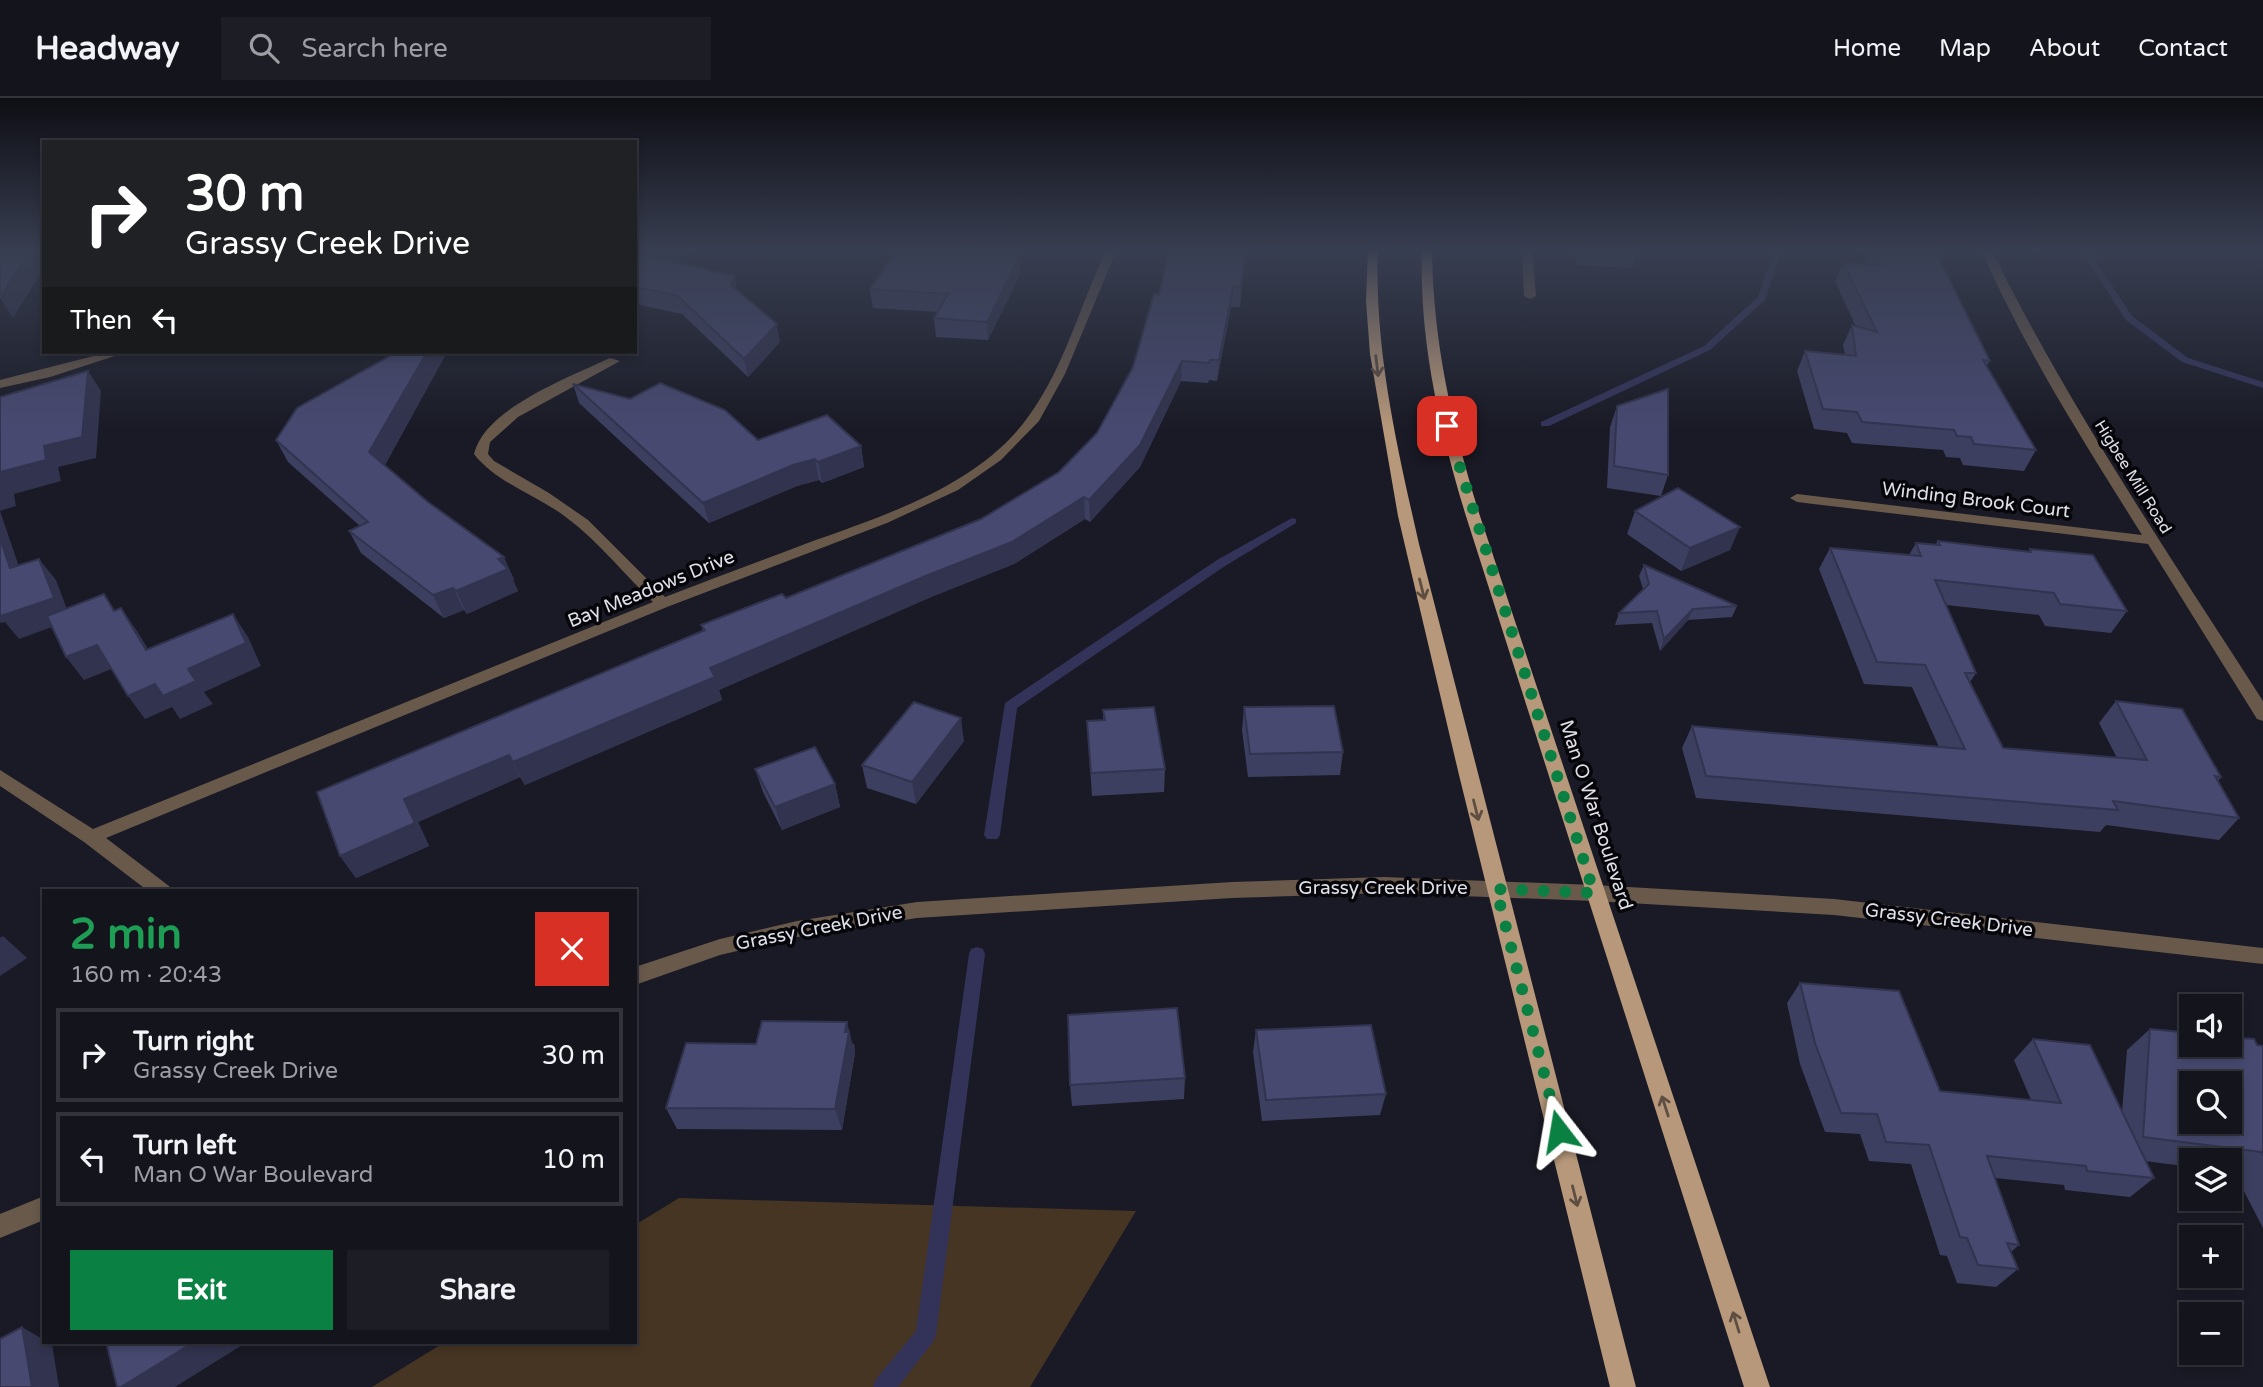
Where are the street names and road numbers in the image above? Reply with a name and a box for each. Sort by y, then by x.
street label: Higbee Mill Road [2090,417,2176,537]
street label: Winding Brook Court [1881,478,2071,522]
street label: Bay Meadows Drive [565,546,737,632]
street label: Man O War Boulevard [1555,717,1637,913]
street label: Grassy Creek Drive [1298,877,1468,899]
street label: Grassy Creek Drive [1864,899,2034,941]
street label: Grassy Creek Drive [734,901,904,955]

